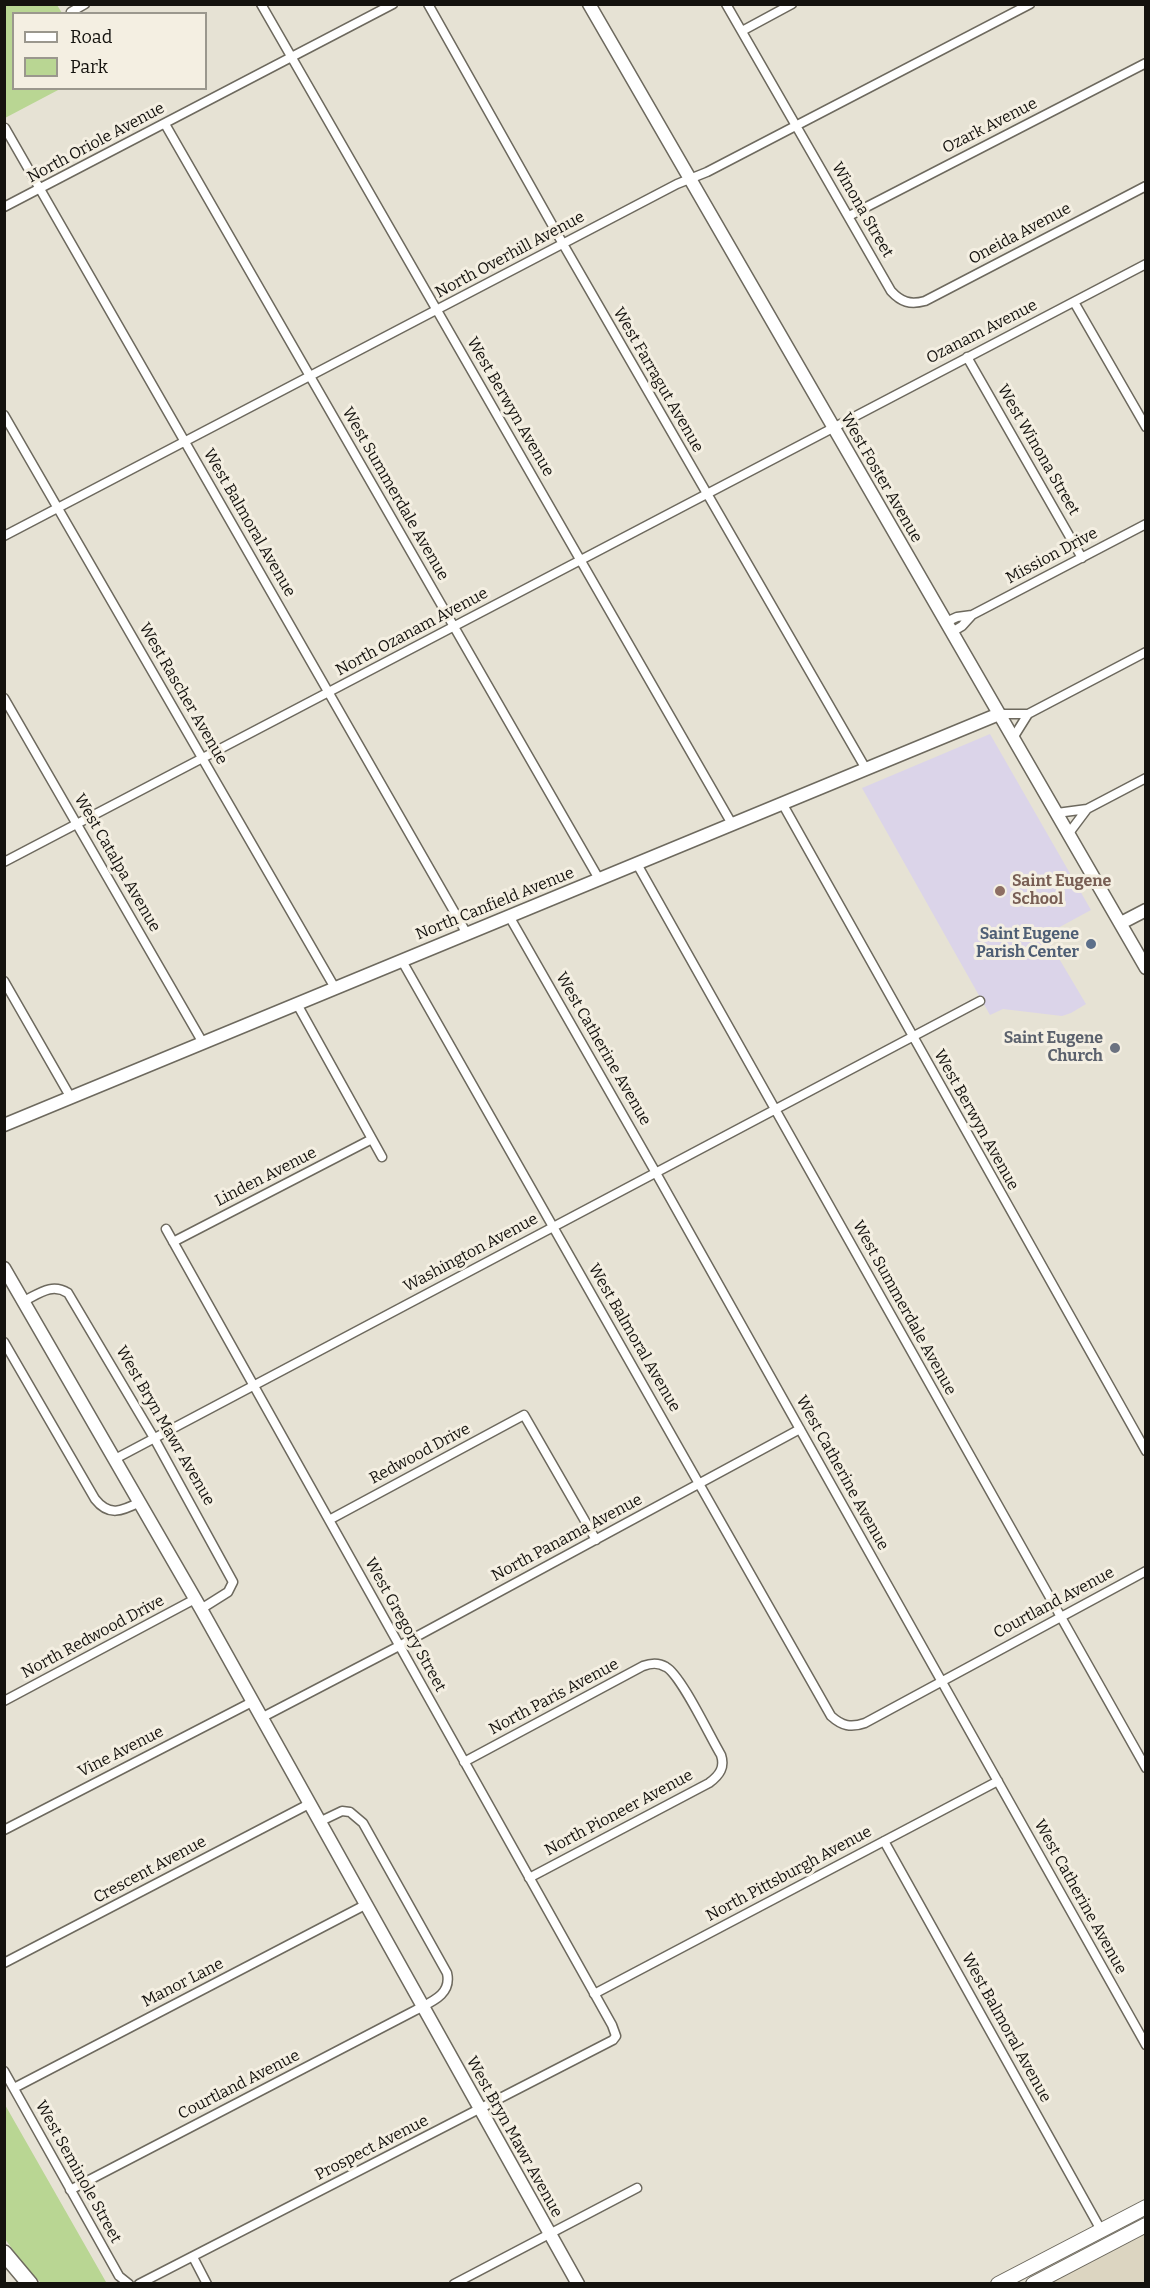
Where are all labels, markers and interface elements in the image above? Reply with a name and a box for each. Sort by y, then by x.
legend [12,12,207,90]
text: Road [70,26,112,48]
text: Park [70,56,108,78]
street label: Ozark Avenue [939,94,1041,158]
street label: North Oriole Avenue [24,99,168,187]
street label: Winona Street [827,159,897,261]
street label: Oneida Avenue [966,199,1074,269]
street label: North Overhill Avenue [432,208,588,302]
street label: Ozanam Avenue [923,296,1041,368]
street label: West Farragut Avenue [609,304,707,456]
street label: West Berwyn Avenue [462,334,558,480]
street label: West Winona Street [993,381,1083,519]
street label: West Summerdale Avenue [338,404,452,584]
street label: West Foster Avenue [836,410,926,546]
street label: West Balmoral Avenue [199,446,299,600]
street label: Mission Drive [1003,524,1101,588]
street label: North Ozanam Avenue [333,584,491,680]
street label: West Rascher Avenue [135,620,231,768]
street label: West Catalpa Avenue [70,791,164,935]
street label: North Canfield Avenue [413,863,577,945]
place label: Saint Eugene School [1012,872,1111,910]
marker: Saint Eugene School [993,884,1007,898]
place label: Saint Eugene Parish Center [976,925,1079,963]
marker: Saint Eugene Parish Center [1084,937,1098,951]
street label: West Catherine Avenue [551,969,655,1129]
place label: Saint Eugene Church [1004,1029,1103,1067]
marker: Saint Eugene Church [1108,1041,1122,1055]
street label: West Berwyn Avenue [929,1046,1023,1194]
street label: Linden Avenue [212,1143,320,1211]
street label: Washington Avenue [401,1209,541,1297]
street label: West Summerdale Avenue [848,1217,960,1399]
street label: West Balmoral Avenue [584,1261,684,1415]
street label: West Bryn Mawr Avenue [111,1343,219,1509]
street label: West Catherine Avenue [792,1392,892,1554]
street label: Redwood Drive [366,1419,474,1489]
street label: North Panama Avenue [488,1490,646,1586]
street label: West Gregory Street [360,1555,450,1695]
street label: Courtland Avenue [990,1563,1118,1643]
street label: North Redwood Drive [18,1591,168,1683]
street label: North Paris Avenue [486,1655,622,1739]
street label: Vine Avenue [75,1722,167,1782]
street label: North Pioneer Avenue [542,1766,696,1860]
street label: West Catherine Avenue [1030,1816,1130,1978]
street label: North Pittsburgh Avenue [703,1822,875,1926]
street label: Crescent Avenue [90,1832,210,1908]
street label: West Balmoral Avenue [957,1950,1055,2106]
street label: Manor Lane [139,1954,227,2012]
street label: Courtland Avenue [175,2046,303,2124]
street label: West Bryn Mawr Avenue [462,2053,566,2221]
street label: West Seminole Street [31,2097,125,2247]
street label: Prospect Avenue [312,2111,432,2185]

